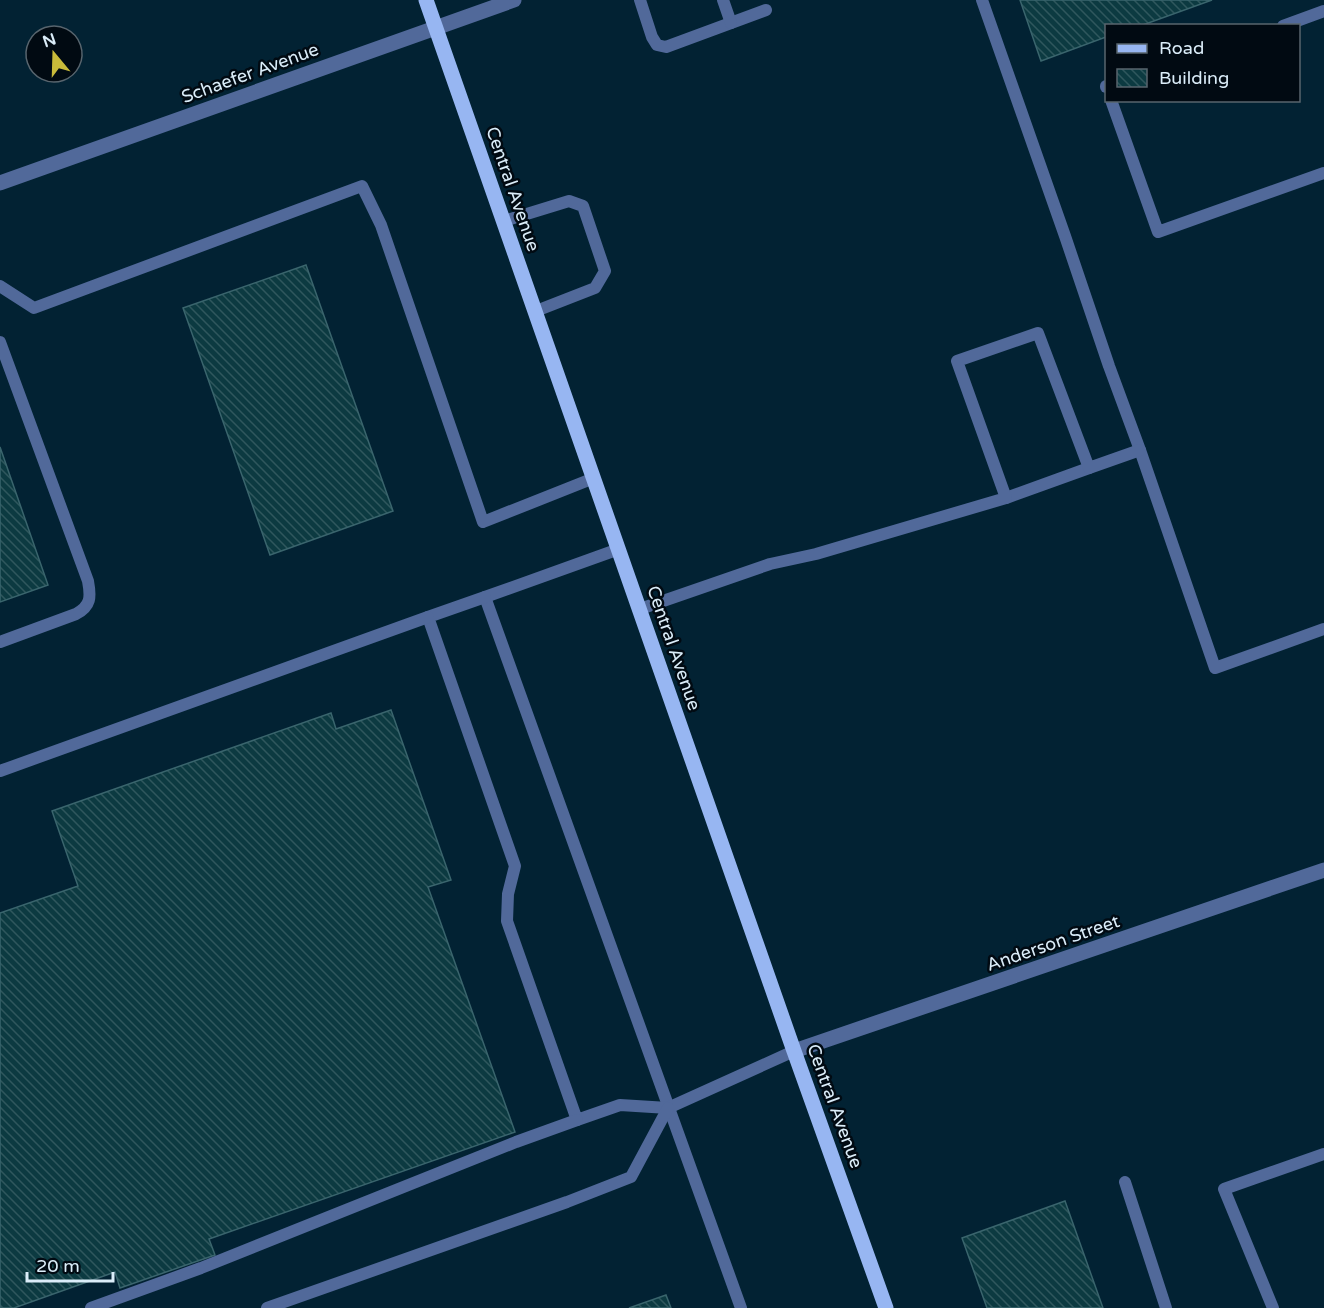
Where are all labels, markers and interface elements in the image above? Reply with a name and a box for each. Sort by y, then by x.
north arrow [24,24,84,84]
legend [1105,24,1300,102]
text: N [40,29,59,52]
text: Road [1159,37,1204,59]
street label: Schaefer Avenue [178,38,322,108]
text: Building [1159,67,1229,89]
street label: Central Avenue [481,124,545,254]
street label: Central Avenue [642,583,706,713]
street label: Anderson Street [984,910,1123,976]
street label: Central Avenue [802,1041,868,1171]
scale bar [27,1245,112,1283]
text: 20 m [36,1255,80,1277]

